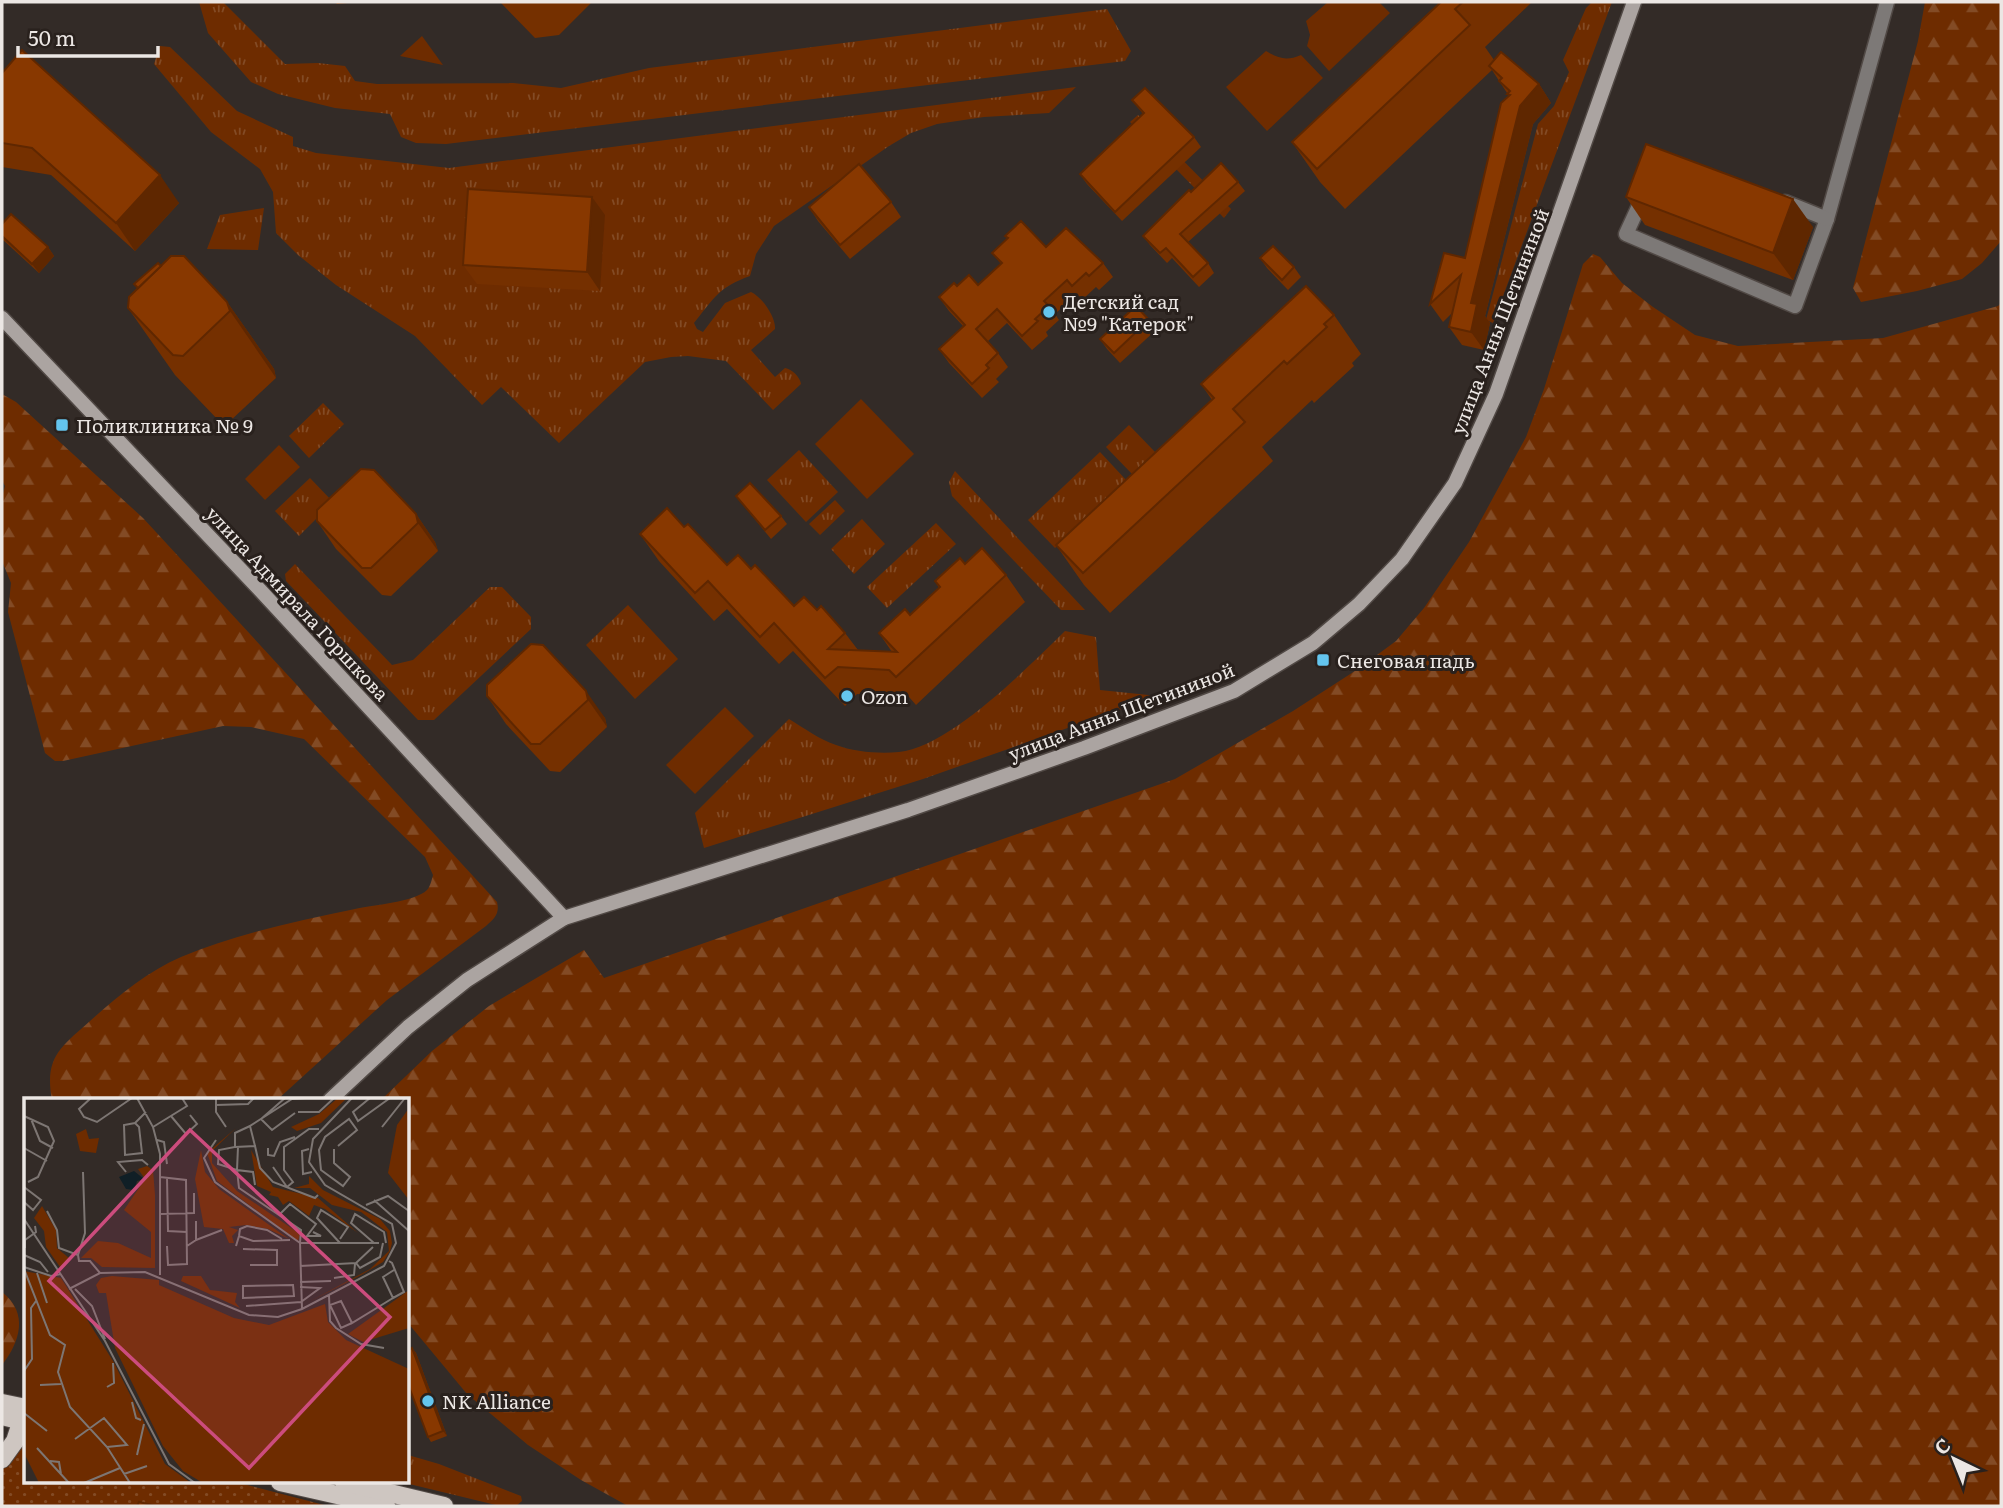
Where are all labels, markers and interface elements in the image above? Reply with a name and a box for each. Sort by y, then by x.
scale bar [18,14,158,58]
text: 50 m [28,21,75,52]
street label: улица Анны Щетининой [1443,204,1555,438]
place label: Детский сад №9 "Катерок" [1063,287,1194,337]
marker: Детский сад №9 "Катерок" [1041,304,1057,320]
place label: Поликлиника № 9 [76,411,253,439]
marker: Поликлиника № 9 [54,417,70,433]
street label: улица Адмирала Горшкова [200,499,396,707]
place label: Снеговая падь [1337,646,1475,674]
marker: Снеговая падь [1315,652,1331,668]
street label: улица Анны Щетининой [1004,655,1238,767]
place label: Ozon [861,682,908,710]
marker: Ozon [839,688,855,704]
inset map [24,1098,410,1484]
place label: NK Alliance [442,1387,551,1415]
marker: NK Alliance [420,1393,436,1409]
north arrow [1919,1424,1989,1494]
text: С [1927,1431,1956,1461]

